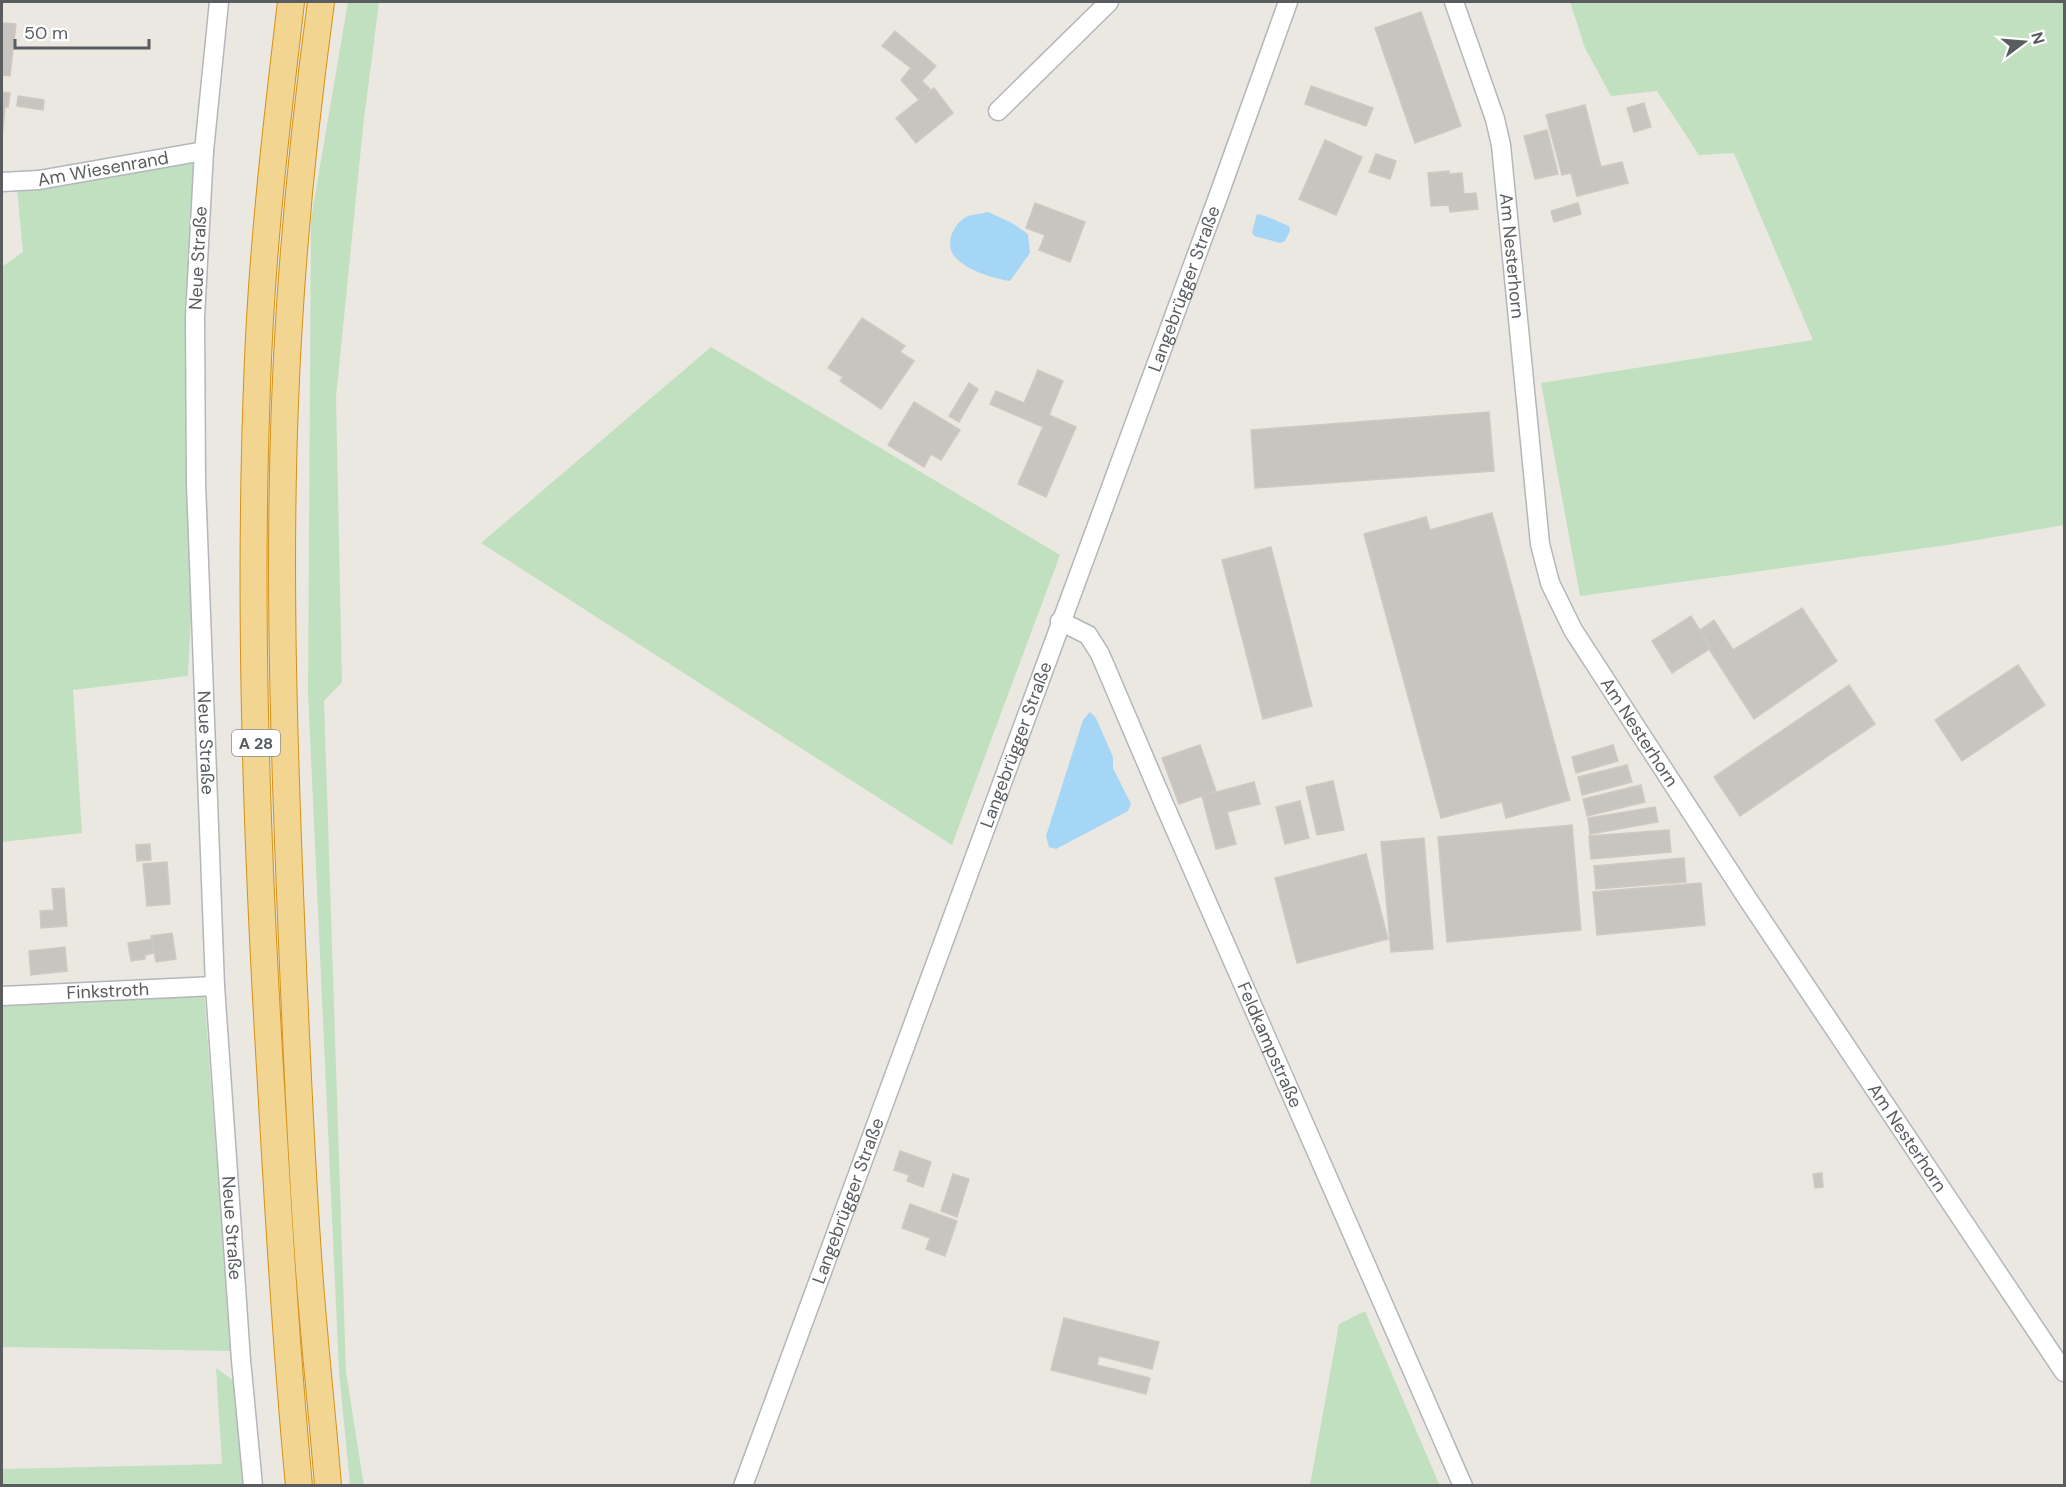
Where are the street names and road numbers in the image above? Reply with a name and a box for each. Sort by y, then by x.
street label: Am Wiesenrand [36,145,170,192]
street label: Am Nesterhorn [1494,192,1530,320]
street label: Langebrügger Straße [1143,202,1226,375]
street label: Neue Straße [183,206,213,310]
street label: Langebrügger Straße [975,658,1058,831]
street label: Am Nesterhorn [1595,673,1684,792]
street label: Neue Straße [192,690,220,795]
road number: A 28 [232,730,280,756]
street label: Finkstroth [66,977,150,1005]
street label: Feldkampstraße [1232,978,1308,1112]
street label: Am Nesterhorn [1862,1079,1952,1197]
street label: Langebrügger Straße [807,1114,890,1287]
street label: Neue Straße [216,1175,247,1281]

